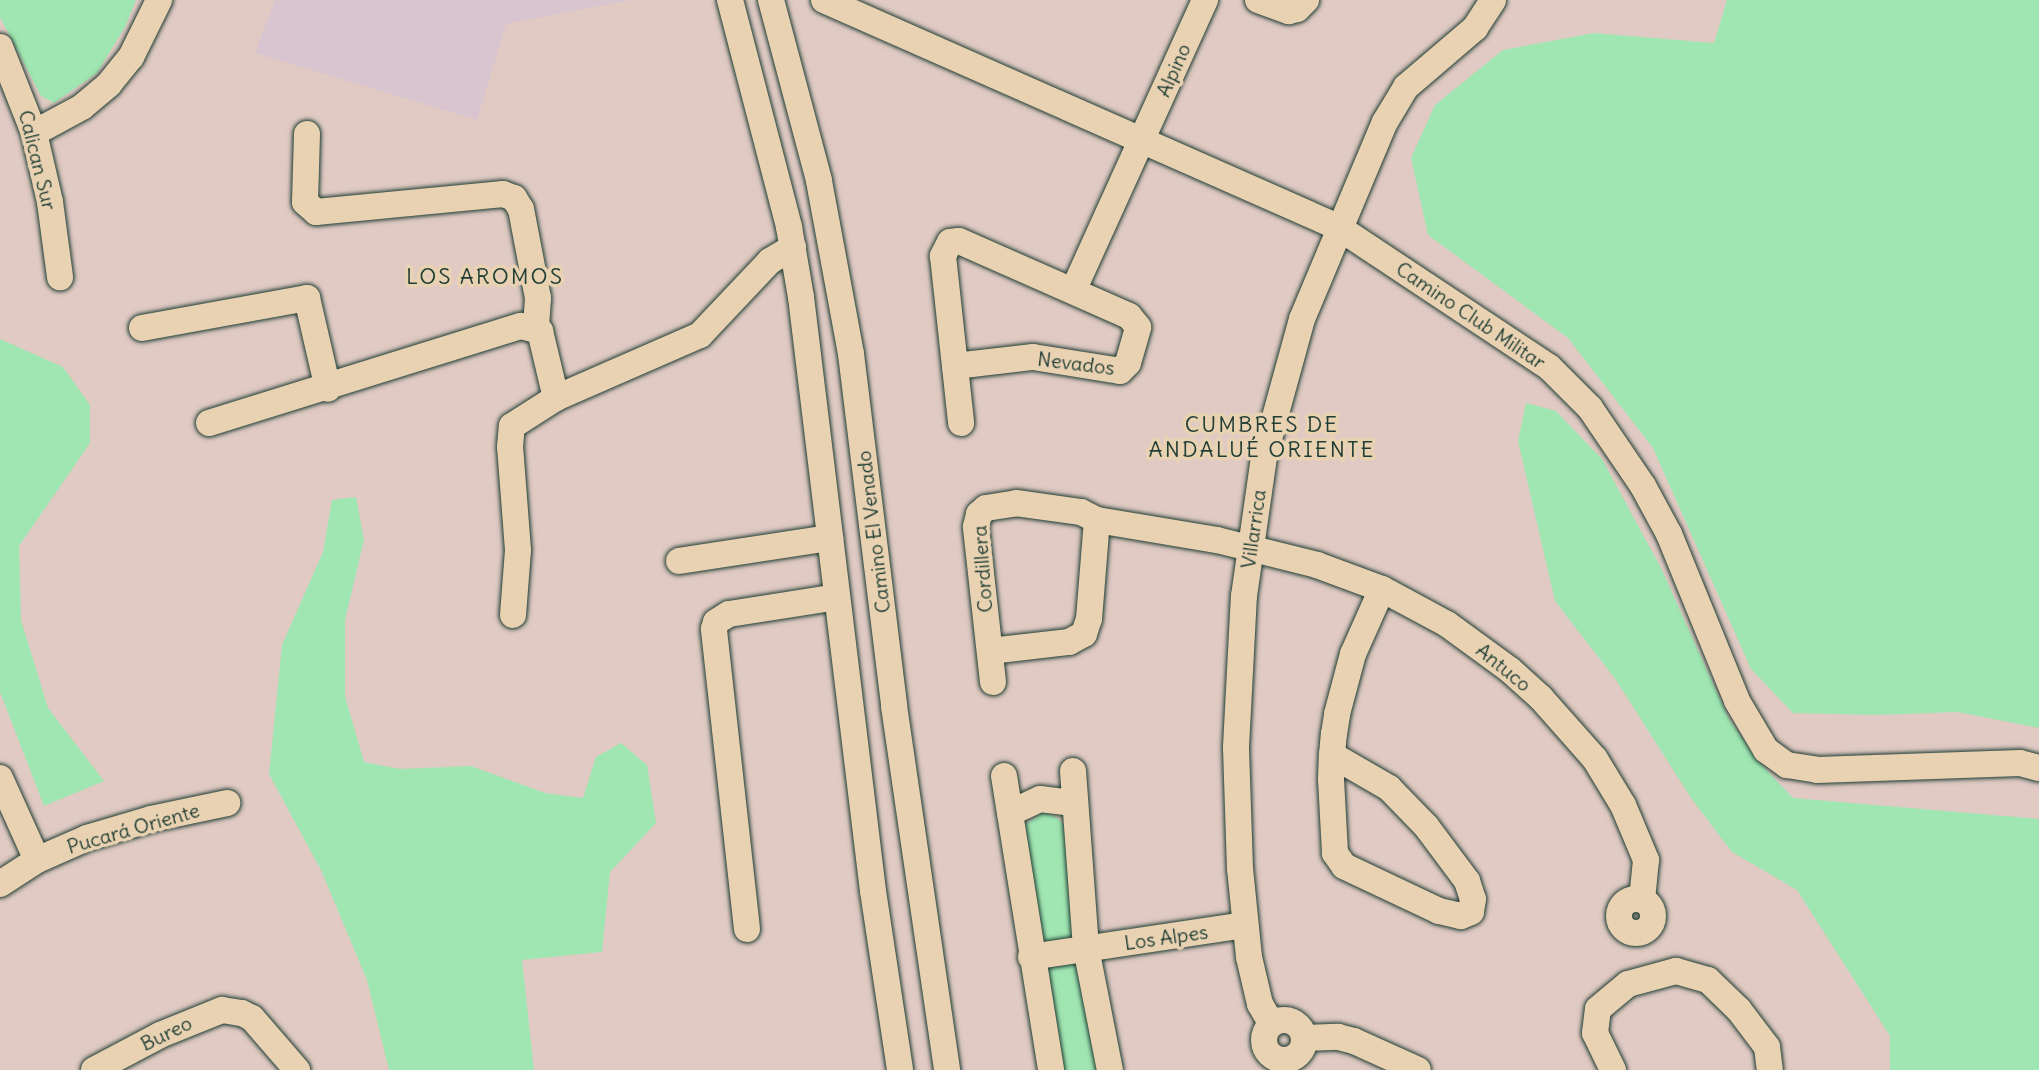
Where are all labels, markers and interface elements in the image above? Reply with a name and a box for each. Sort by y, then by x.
street label: Alpino [1151,40,1195,100]
street label: Calican Sur [14,108,62,212]
street label: Camino Club Militar [1392,256,1550,374]
district label: LOS AROMOS [406,264,564,290]
street label: Nevados [1036,346,1116,380]
district label: CUMBRES DE ANDALUÉ ORIENTE [1149,411,1375,462]
street label: Camino El Venado [851,449,895,615]
street label: Villarrica [1236,488,1270,570]
street label: Cordillera [967,525,997,613]
street label: Antuco [1472,638,1536,696]
street label: Pucará Oriente [64,798,202,858]
street label: Los Alpes [1123,919,1209,955]
street label: Bureo [136,1010,196,1056]

